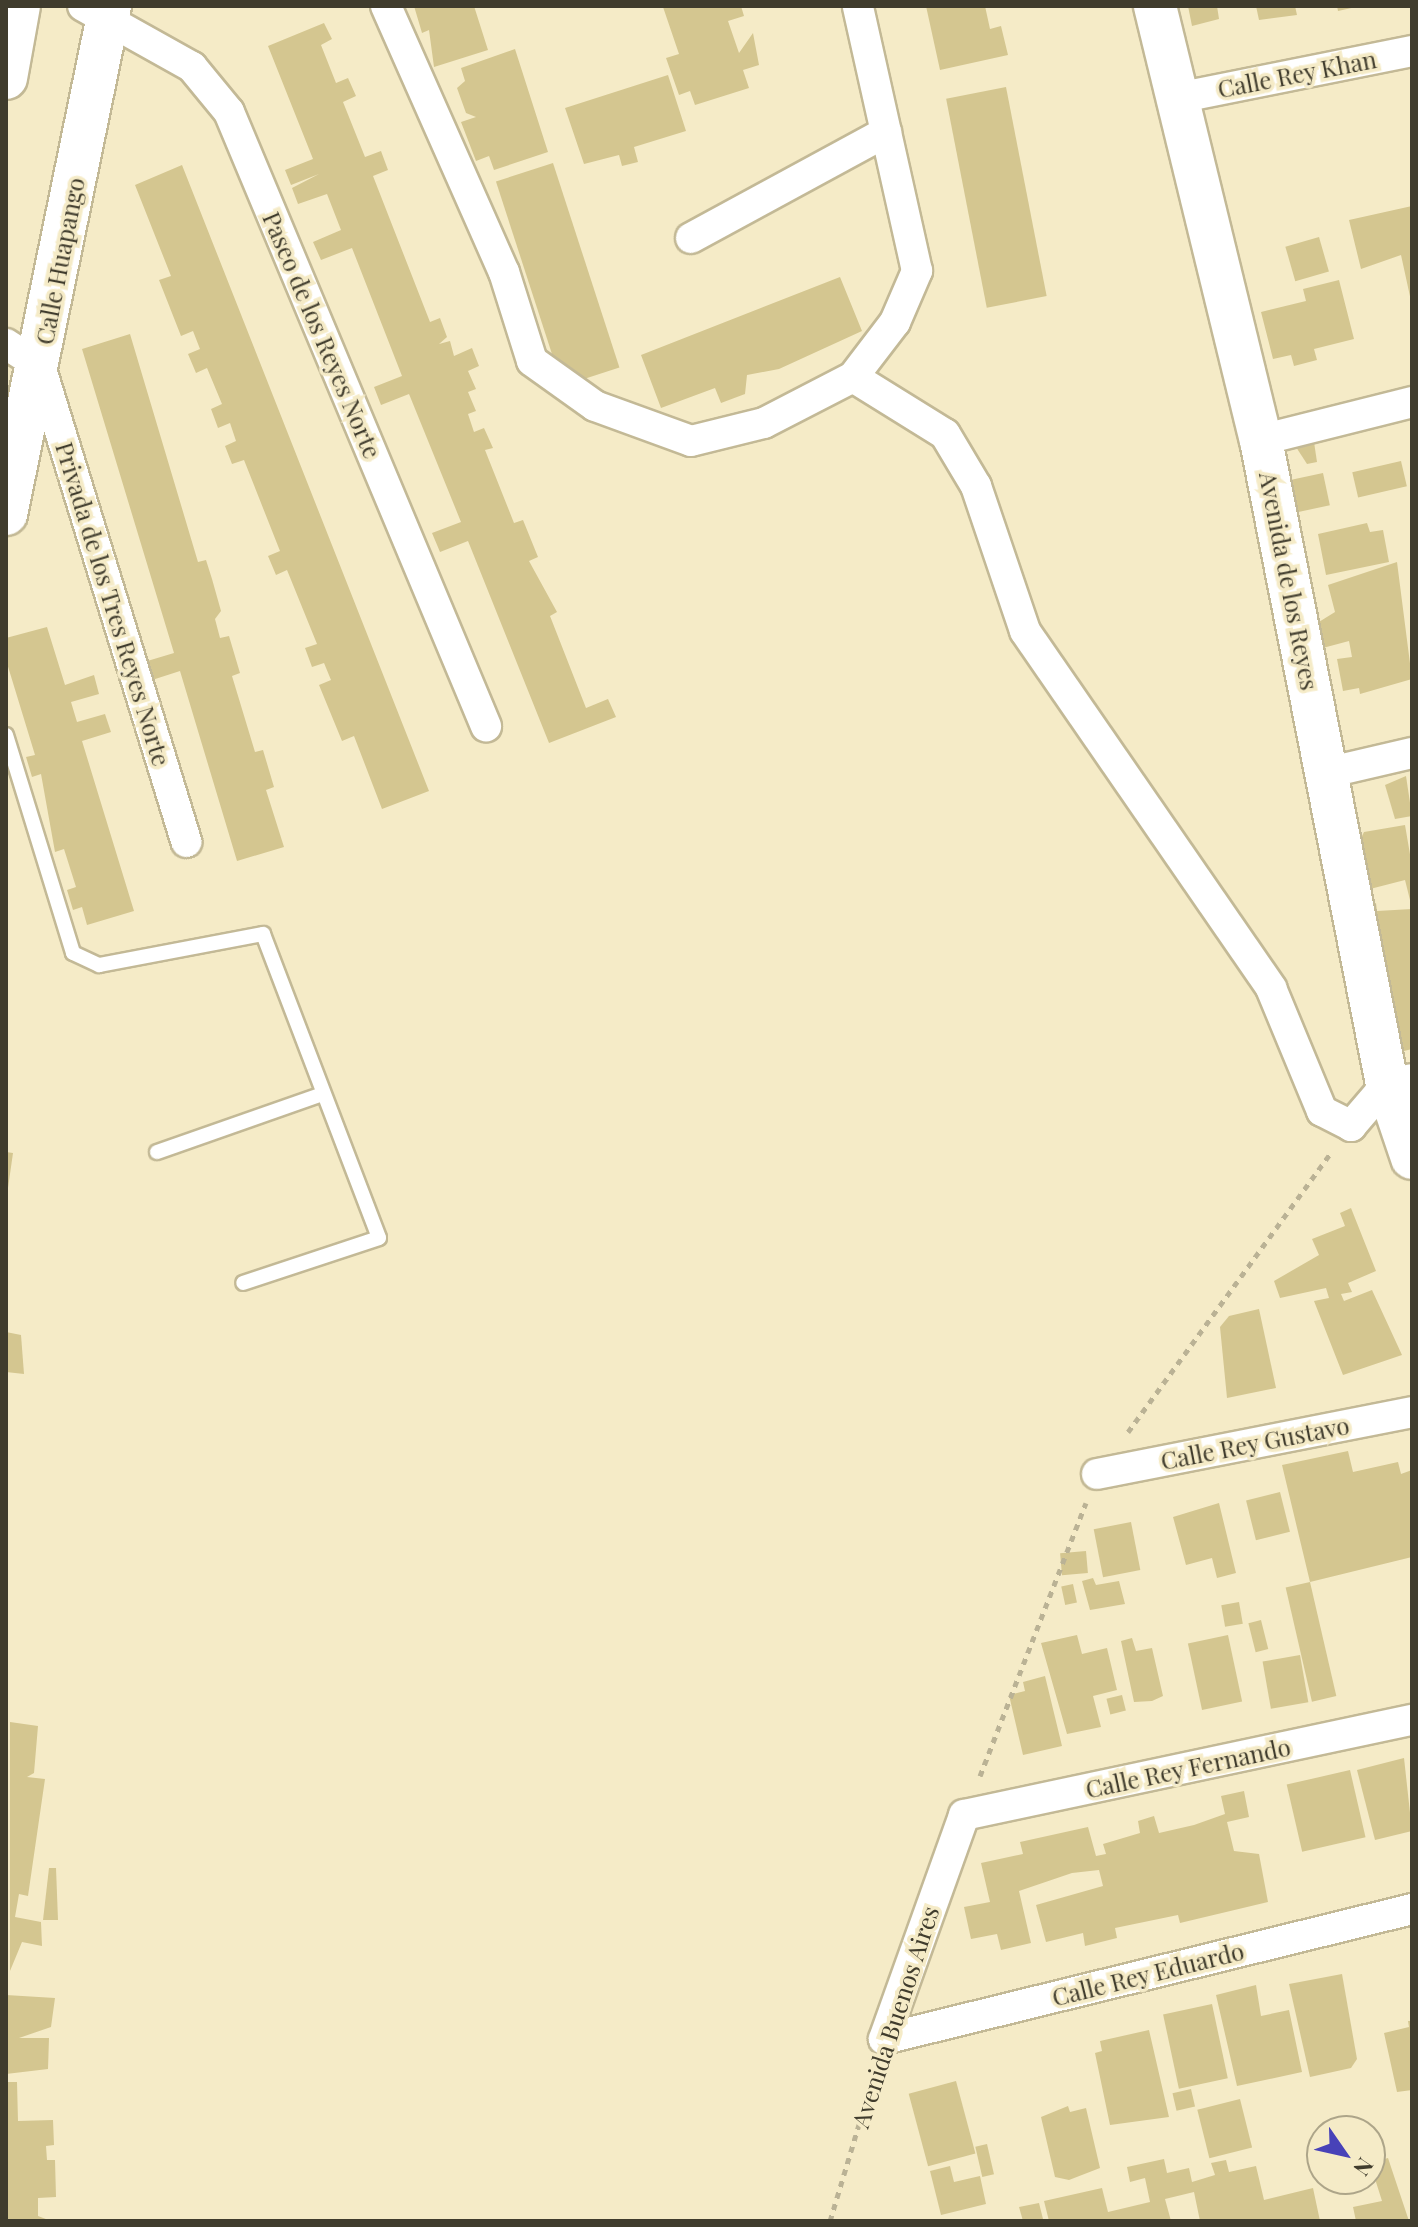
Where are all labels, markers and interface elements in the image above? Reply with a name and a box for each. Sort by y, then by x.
street label: Calle Rey Khan [1215,44,1379,104]
street label: Calle Huapango [30,175,90,347]
street label: Paseo de los Reyes Norte [257,207,387,463]
street label: Privada de los Tres Reyes Norte [50,438,176,770]
street label: Avenida de los Reyes [1254,469,1324,693]
street label: Calle Rey Gustavo [1158,1411,1352,1475]
street label: Calle Rey Fernando [1083,1732,1293,1804]
street label: Avenida Buenos Aires [845,1902,945,2132]
street label: Calle Rey Eduardo [1049,1936,1247,2012]
north arrow [1306,2115,1386,2195]
text: N [1347,2152,1381,2182]

